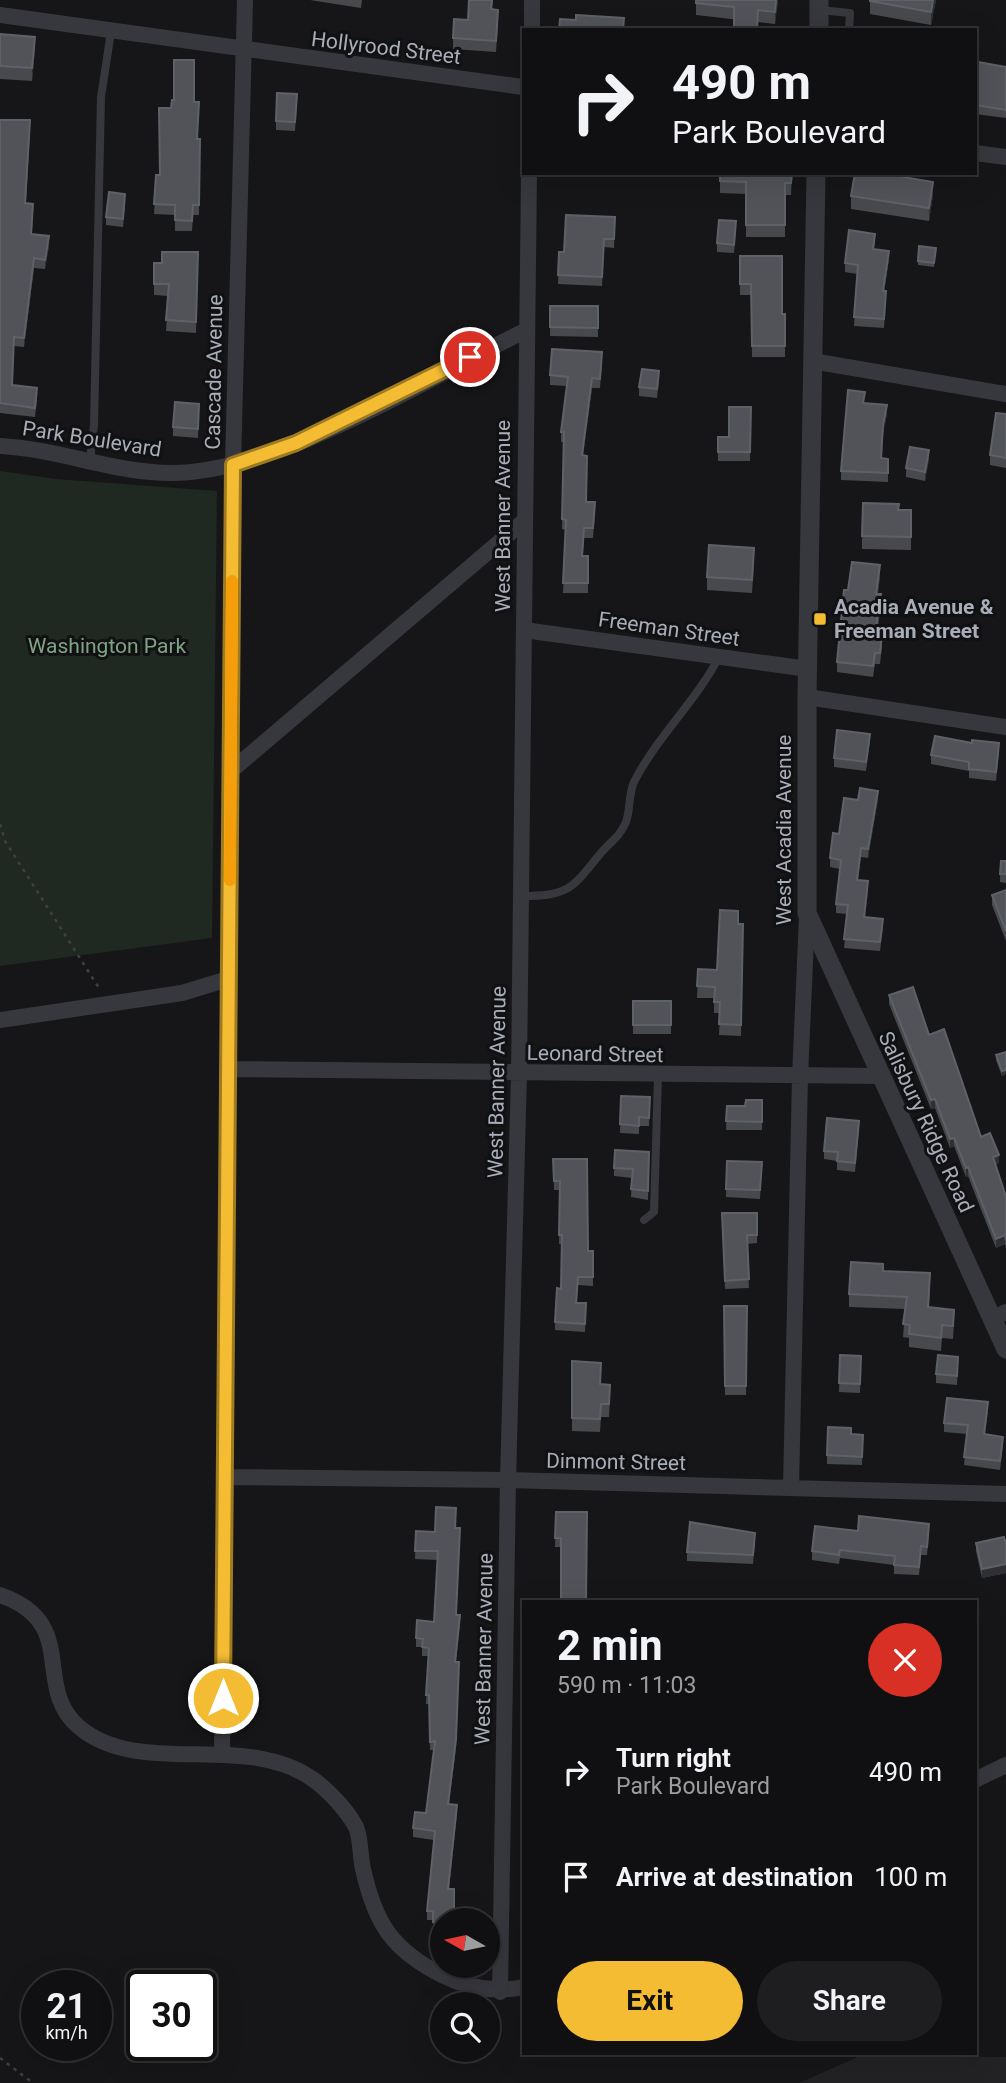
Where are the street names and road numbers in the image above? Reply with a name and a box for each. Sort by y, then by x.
street label: Hollyrood Street [310,27,462,69]
street label: Cascade Avenue [201,294,227,450]
street label: Park Boulevard [21,416,163,462]
street label: West Banner Avenue [491,420,515,612]
street label: Freeman Street [597,607,741,651]
street label: West Acadia Avenue [772,735,796,925]
street label: West Banner Avenue [483,986,511,1178]
street label: Salisbury Ridge Road [874,1028,978,1216]
street label: Leonard Street [526,1041,664,1067]
street label: Dinmont Street [546,1449,686,1475]
street label: West Banner Avenue [470,1553,498,1745]

